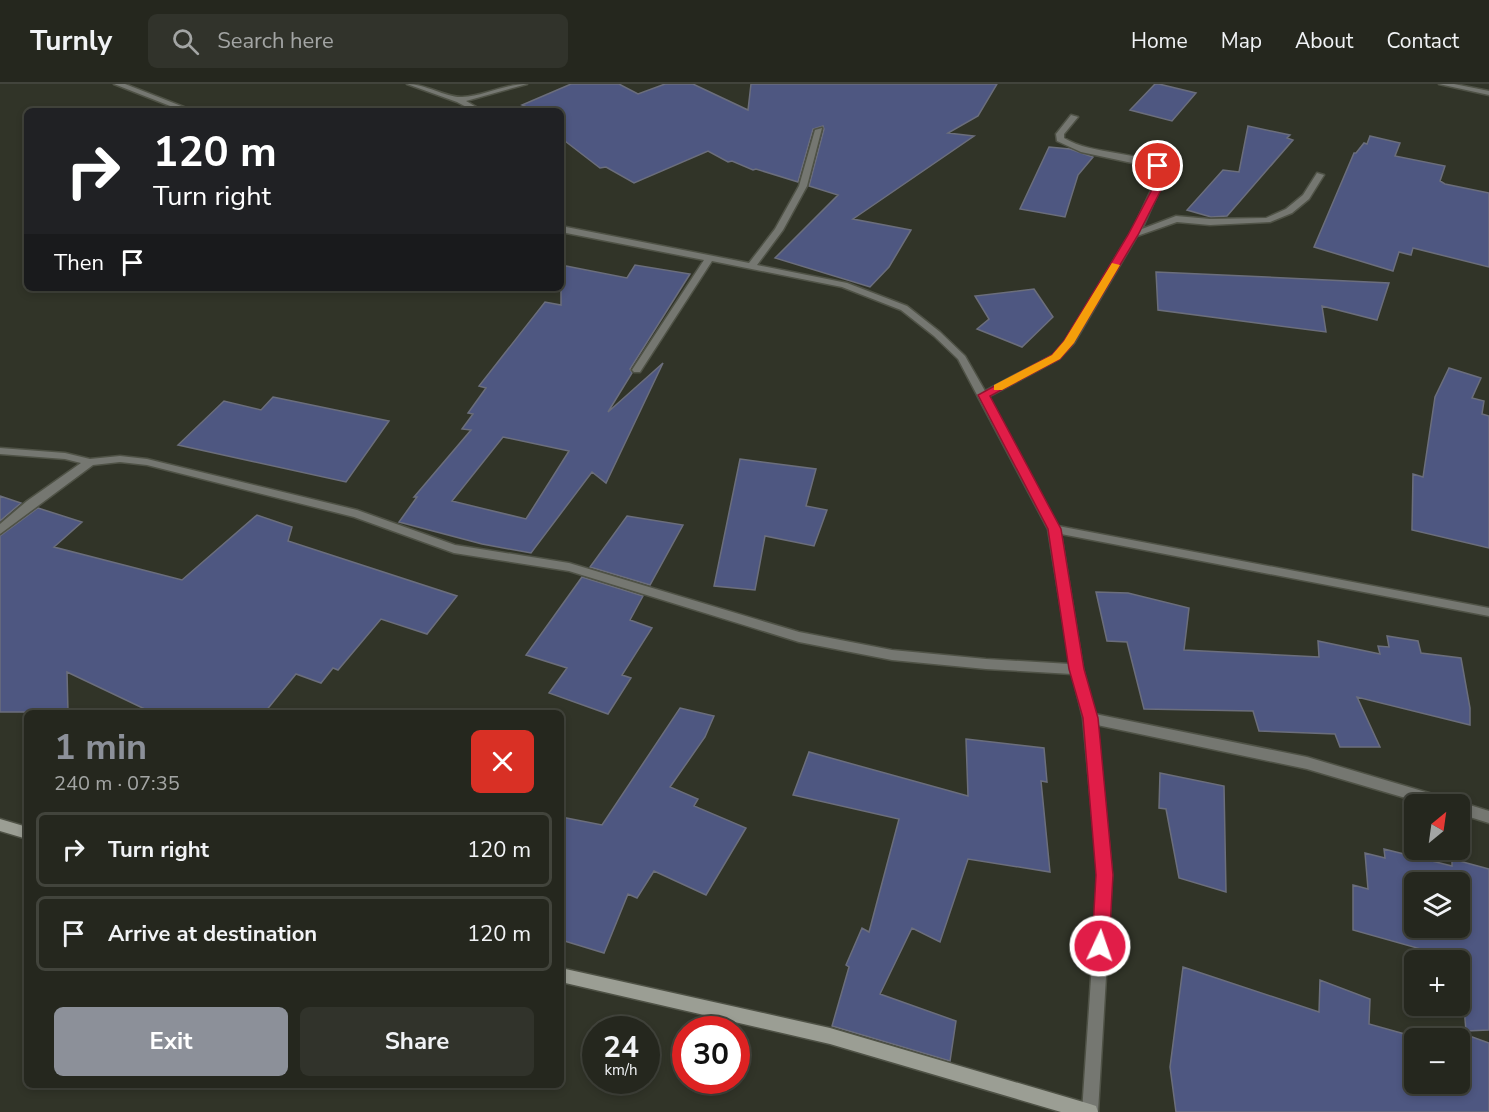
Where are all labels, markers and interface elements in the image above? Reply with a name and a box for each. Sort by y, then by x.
search box [148,14,568,68]
text: Turnly [30,22,112,60]
icon: search [169,25,202,58]
text: Search here [217,26,334,56]
text: Home [1131,27,1188,55]
text: Map [1221,27,1262,55]
text: About [1295,27,1353,55]
text: Contact [1386,27,1459,55]
text: 120 m [153,124,277,181]
icon: right [54,132,132,210]
pin [1132,140,1183,191]
icon: arrive [1141,149,1174,182]
text: Turn right [153,178,271,215]
icon: arrive [116,246,149,279]
text: Then [54,248,104,278]
text: 1 min [54,723,147,772]
button: close [471,730,534,793]
text: 240 m · 07:35 [54,770,180,797]
north arrow [1404,794,1470,860]
map controls [1404,794,1470,1094]
icon: right [57,833,90,866]
text: Turn right [108,835,209,865]
text: 120 m [467,835,531,865]
button: layers [1404,872,1470,938]
position arrow [1068,914,1132,978]
icon: arrive [57,917,90,950]
text: Arrive at destination [108,919,317,949]
text: 120 m [467,919,531,949]
button: + [1404,950,1470,1016]
button: Exit [54,1007,288,1076]
button: Share [300,1007,534,1076]
speed limit sign: 30 [672,1016,750,1094]
text: 24 [603,1027,639,1068]
button: − [1404,1028,1470,1094]
text: km/h [604,1060,638,1080]

